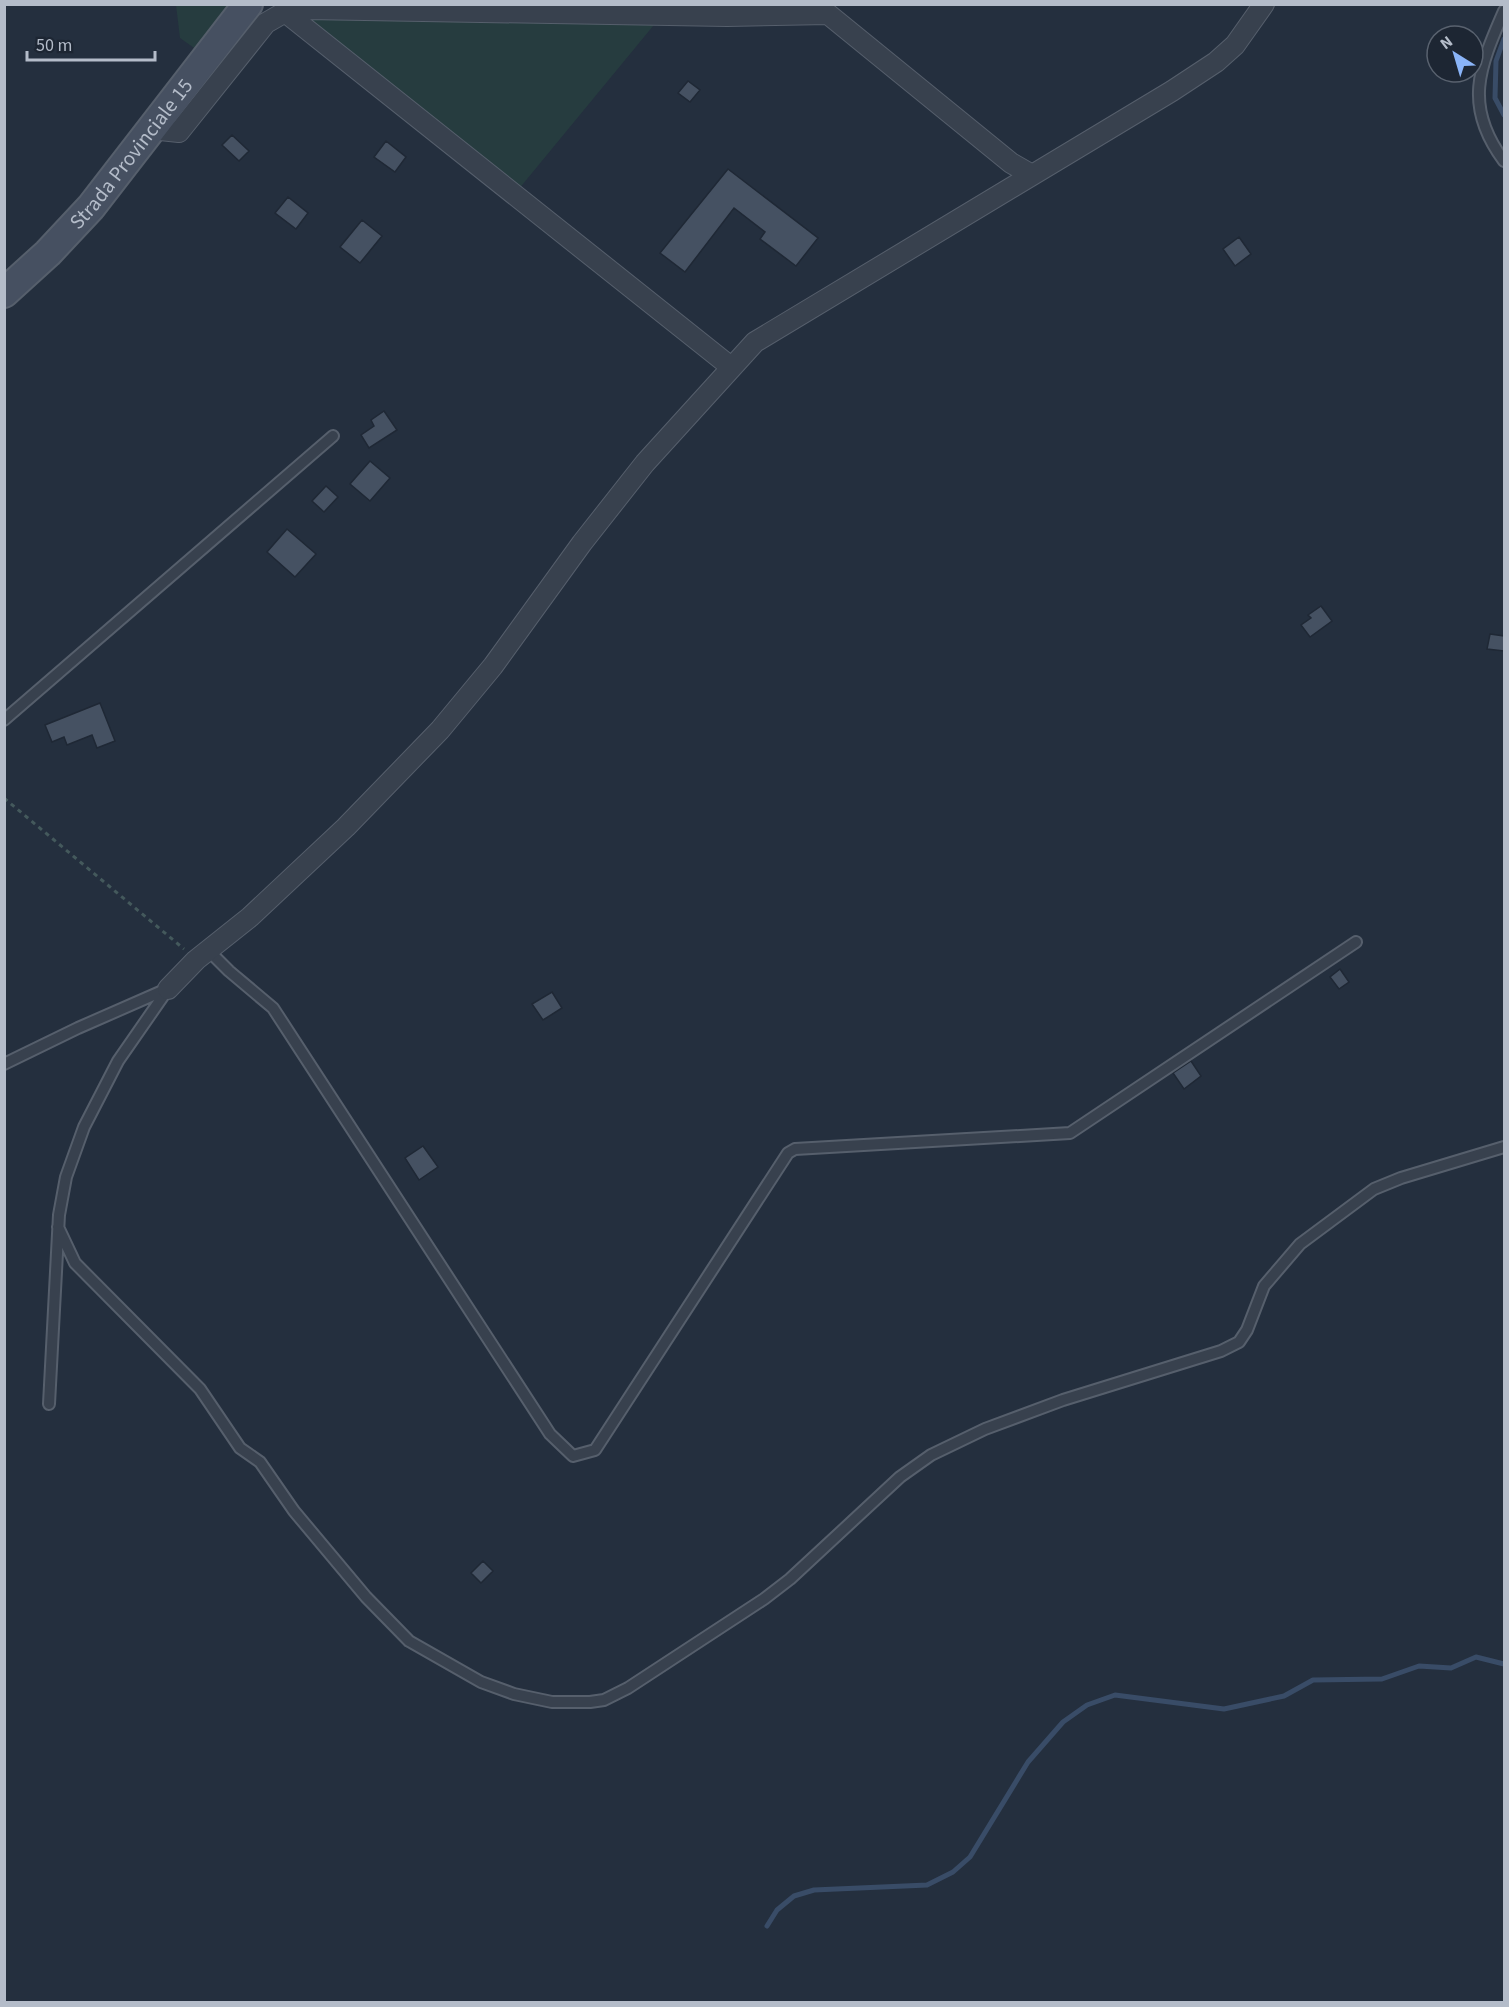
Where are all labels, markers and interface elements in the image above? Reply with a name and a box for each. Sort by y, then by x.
scale bar [27,24,154,62]
north arrow [1425,24,1485,84]
text: N [1436,31,1457,55]
text: 50 m [36,33,72,58]
street label: Strada Provinciale 15 [62,72,200,236]

